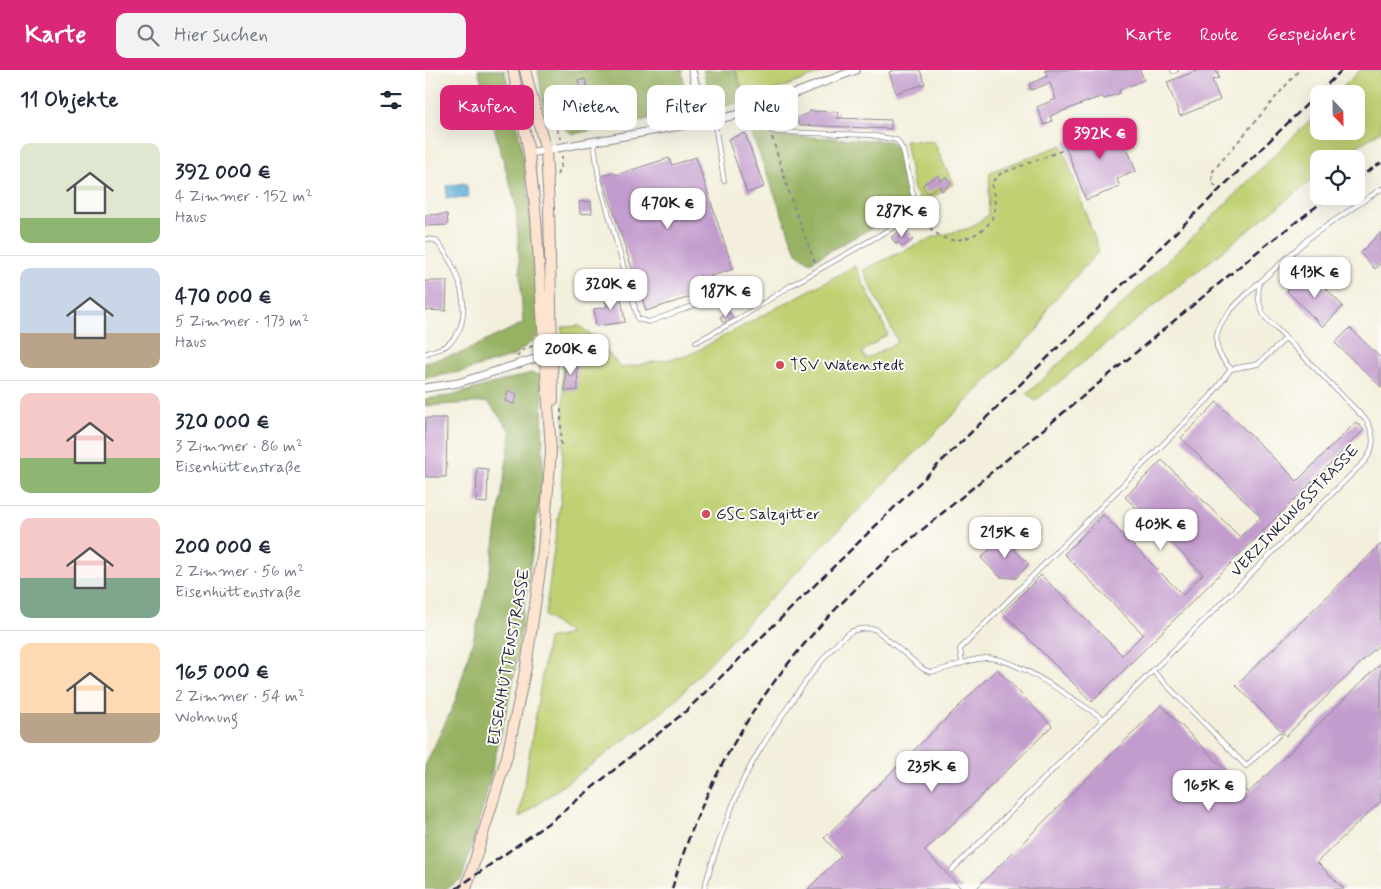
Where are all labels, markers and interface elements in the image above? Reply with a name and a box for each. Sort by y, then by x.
search box [116,13,466,58]
text: Karte [25,20,86,51]
icon: search [134,21,162,49]
text: Hier suchen [174,23,268,48]
text: Karte [1126,23,1172,47]
text: Route [1200,23,1239,47]
text: Gespeichert [1267,23,1356,47]
chip: Kaufen [440,85,534,130]
chip: Mieten [544,85,637,130]
chip: Filter [647,85,725,130]
chip: Neu [735,85,798,130]
north arrow [1310,85,1365,140]
map controls [1310,85,1365,205]
text: 11 Objekte [20,86,119,114]
icon: filters [377,86,405,114]
pin: 392K € [1059,118,1141,160]
text: 392K € [1074,123,1126,144]
button: locate [1310,150,1365,205]
text: 392 000 € [175,158,271,186]
icon: home [60,163,120,223]
text: 4 Zimmer · 152 m² [175,186,312,207]
pin: 470K € [627,188,709,230]
text: 470K € [641,193,695,214]
pin: 287K € [861,196,943,238]
text: 287K € [876,201,928,222]
text: Haus [175,207,207,228]
pin: 413K € [1274,256,1356,299]
text: 413K € [1291,262,1339,283]
pin: 320K € [570,268,652,311]
text: 320K € [585,274,637,295]
pin: 187K € [685,276,767,318]
text: 187K € [701,281,751,302]
text: 470 000 € [175,283,272,311]
icon: home [60,288,120,348]
text: 5 Zimmer · 173 m² [175,311,309,332]
text: Haus [175,332,207,353]
pin: 200K € [530,334,612,376]
text: 200K € [545,339,597,360]
place label: TSV Watenstedt [790,355,904,376]
marker: TSV Watenstedt [774,359,786,371]
text: 320 000 € [175,408,270,436]
icon: home [60,413,120,473]
text: 3 Zimmer · 86 m² [175,436,303,457]
street label: VERZINKUNGSSTRASSE [1226,440,1364,582]
text: Eisenhüttenstraße [175,457,301,478]
place label: GSC Salzgitter [716,504,820,525]
marker: GSC Salzgitter [700,508,712,520]
pin: 403K € [1120,508,1202,551]
text: 403K € [1135,514,1187,535]
pin: 215K € [964,516,1046,559]
text: 215K € [980,522,1030,543]
text: 200 000 € [175,533,271,561]
icon: home [60,538,120,598]
text: 2 Zimmer · 56 m² [175,561,304,582]
street label: EISENHÜTTENSTRASSE [483,567,535,747]
text: Eisenhüttenstraße [175,582,301,603]
text: 165 000 € [175,658,269,686]
icon: home [60,663,120,723]
text: 2 Zimmer · 54 m² [175,686,305,707]
text: Wohnung [175,707,238,728]
pin: 235K € [891,750,973,793]
text: 235K € [907,756,957,777]
pin: 165K € [1168,770,1250,812]
text: 165K € [1183,775,1235,796]

